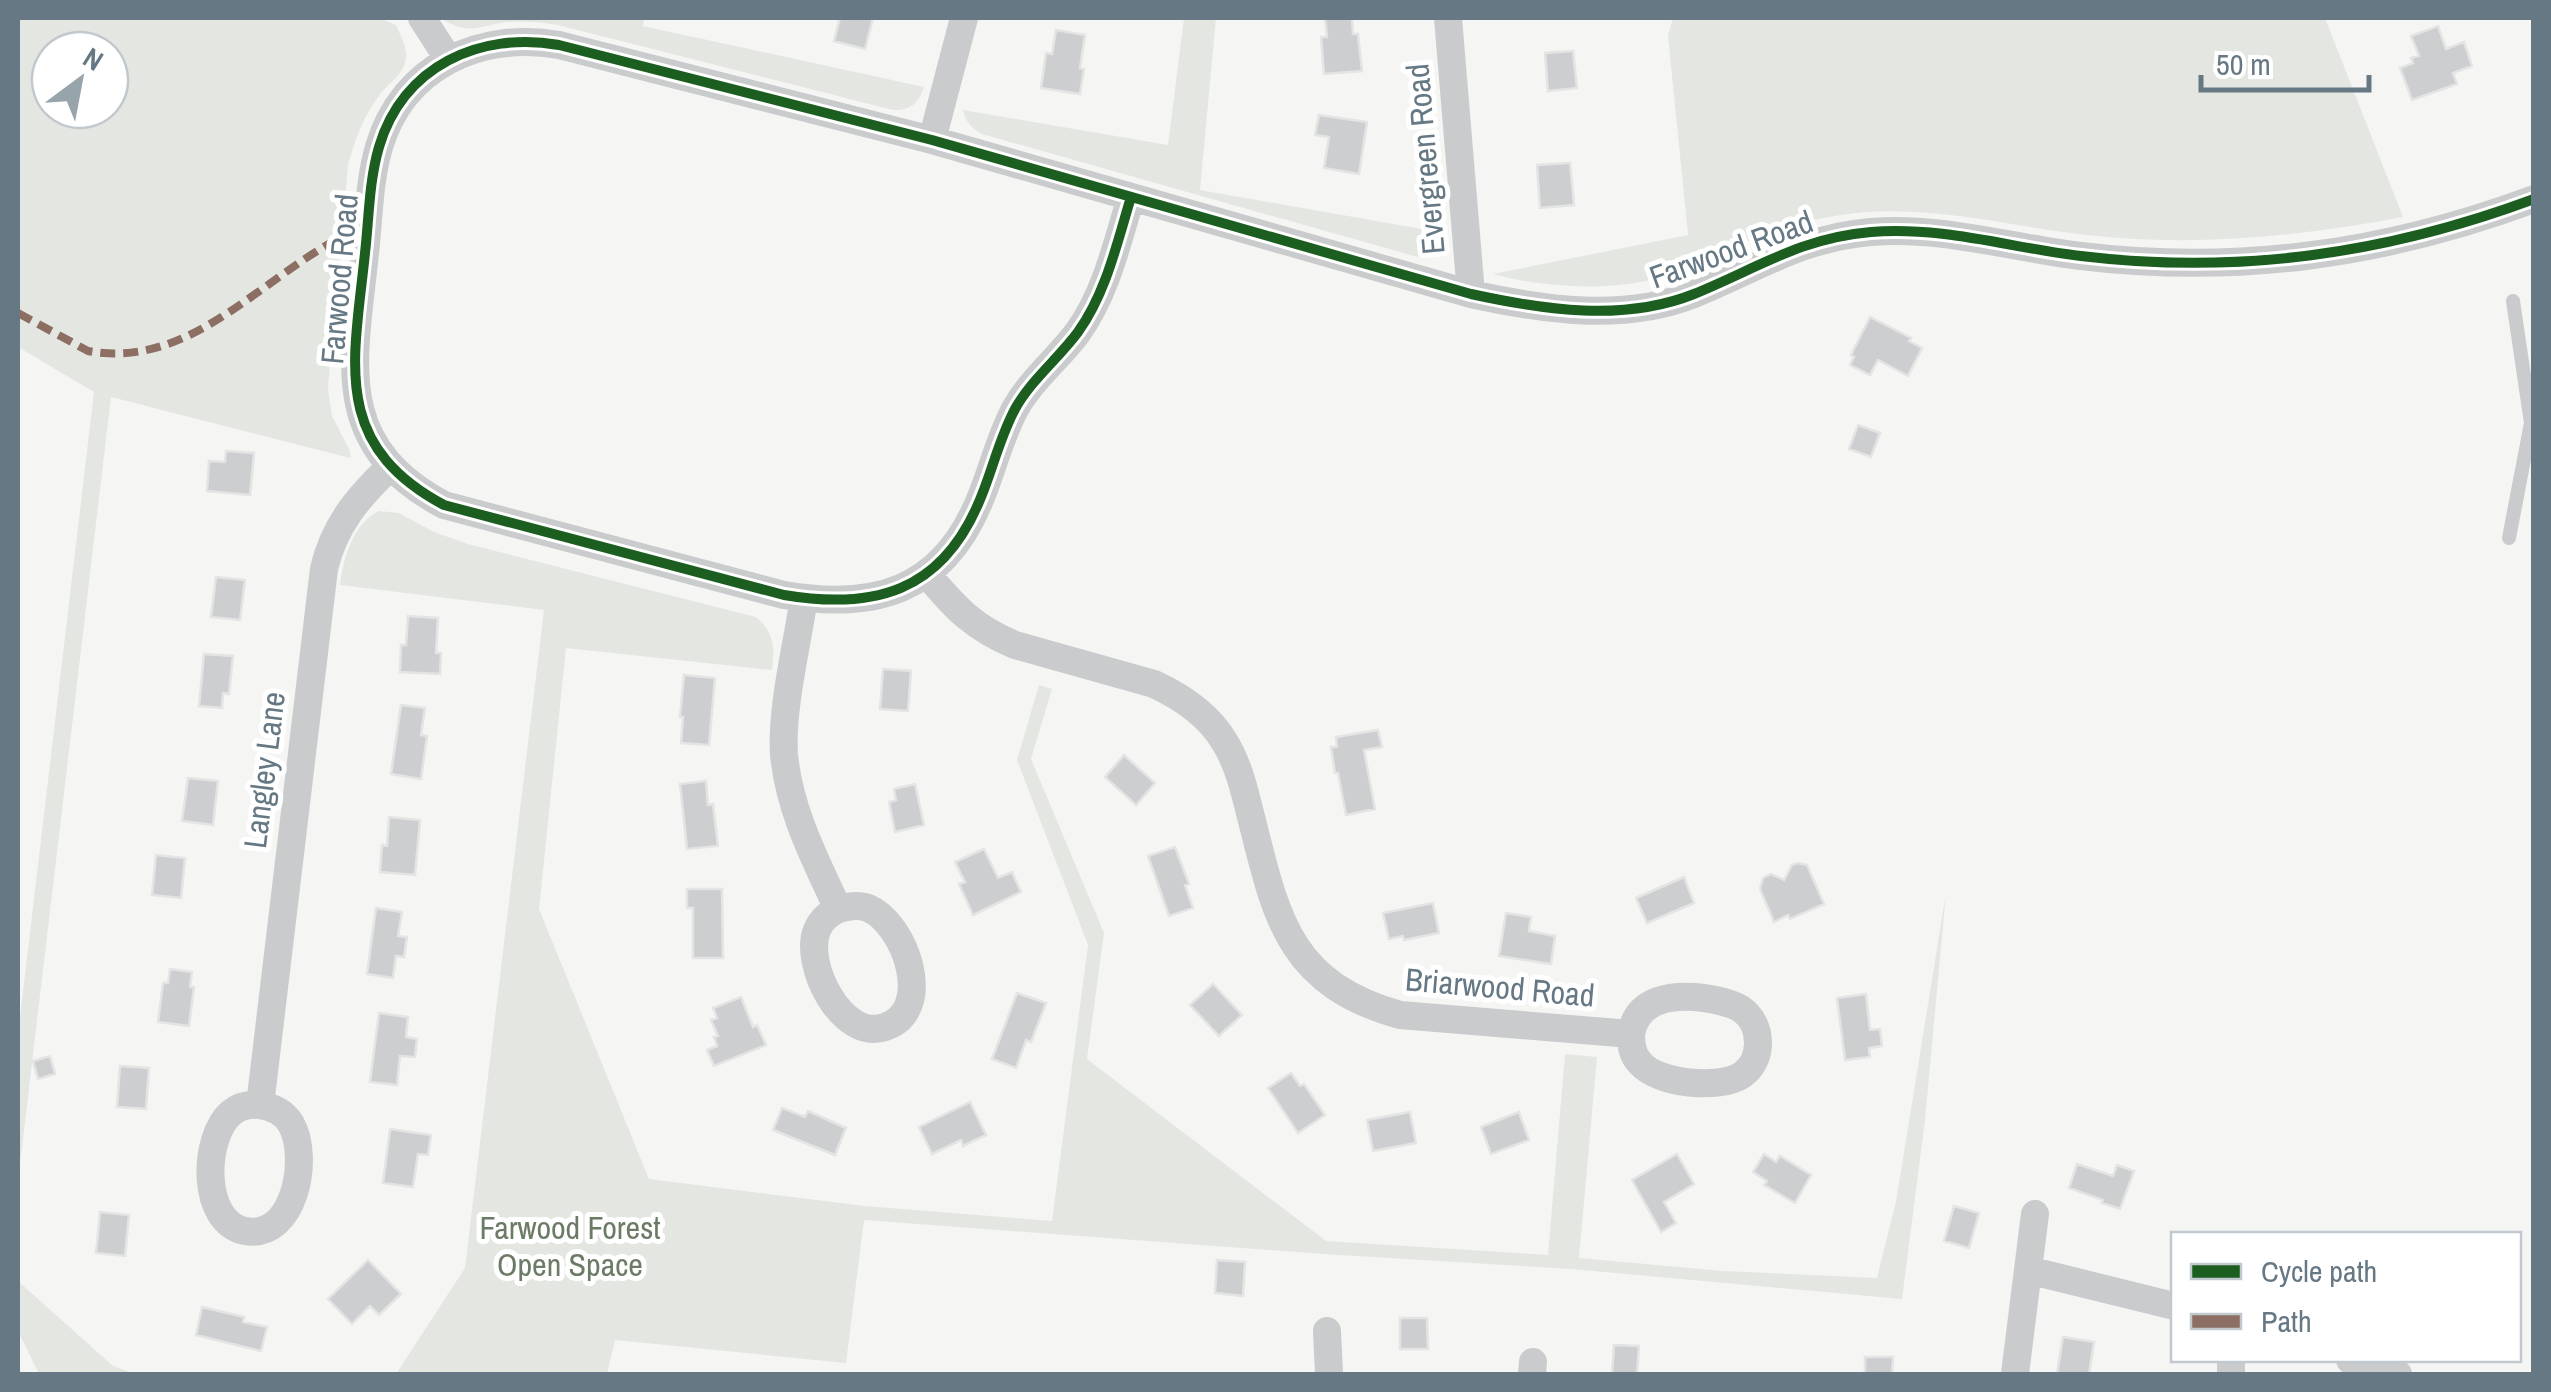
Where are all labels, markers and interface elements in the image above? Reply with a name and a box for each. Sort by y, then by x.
north arrow [30,30,130,130]
scale bar [2201,30,2368,92]
text: N [76,38,110,79]
text: 50 m [2216,44,2271,84]
street label: Evergreen Road [1395,62,1455,256]
street label: Farwood Road [310,192,368,366]
street label: Farwood Road [1643,200,1819,298]
street label: Langley Lane [233,689,295,851]
street label: Briarwood Road [1404,957,1596,1017]
park label: Farwood Forest Open Space [479,1206,661,1286]
legend [2171,1232,2521,1362]
text: Cycle path [2261,1251,2377,1291]
text: Path [2261,1301,2312,1341]

